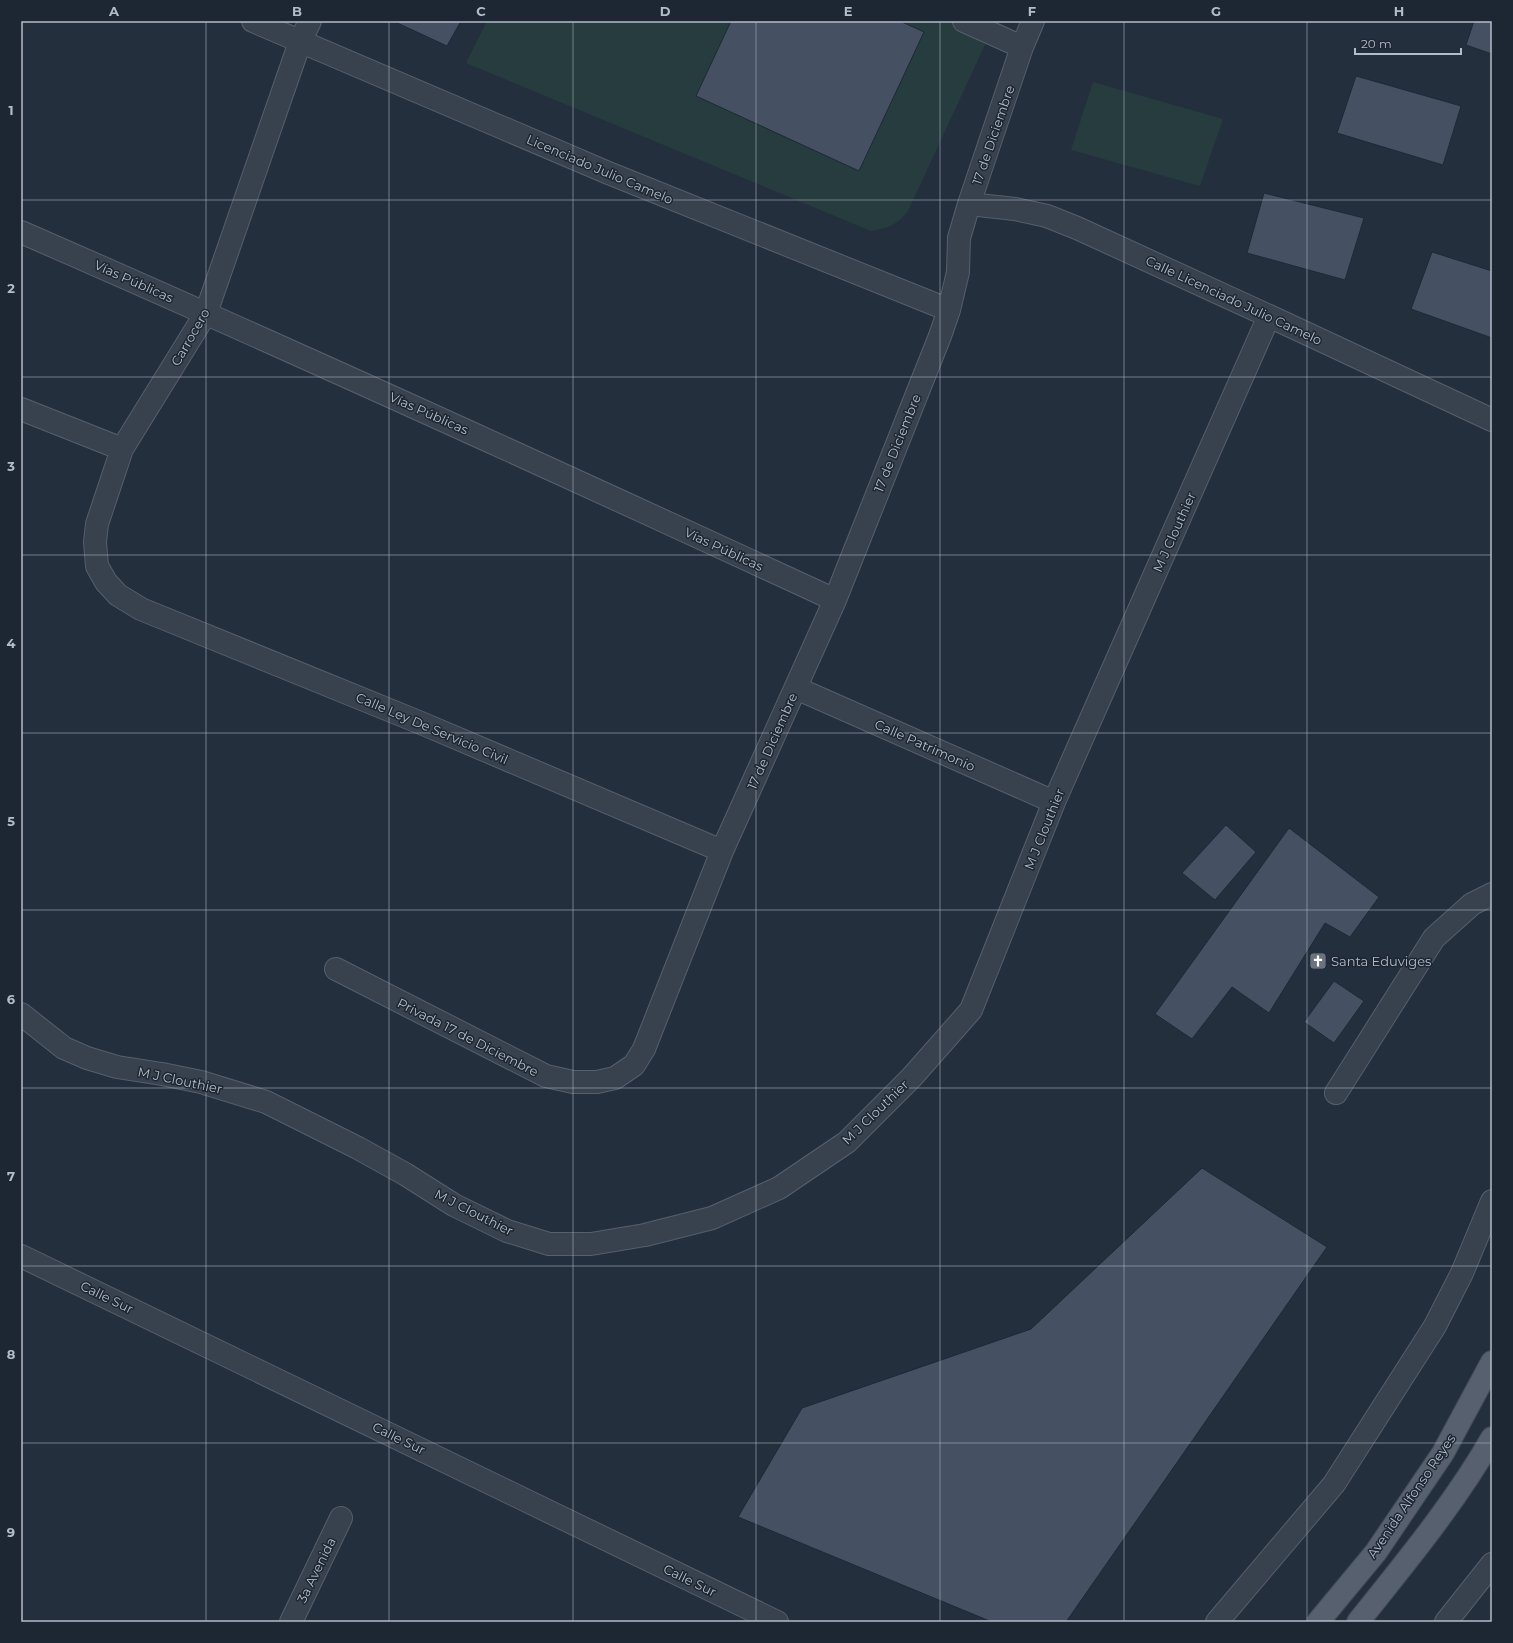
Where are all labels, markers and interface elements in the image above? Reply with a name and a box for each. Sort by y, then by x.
text: A [108,3,120,19]
text: B [292,3,302,19]
text: C [476,3,486,19]
text: D [660,3,671,19]
text: E [844,3,853,19]
text: F [1028,3,1036,19]
text: G [1211,3,1221,19]
text: H [1394,3,1404,19]
scale bar [1355,30,1461,56]
text: 20 m [1361,36,1392,51]
street label: 17 de Diciembre [968,83,1018,187]
text: 1 [8,102,14,118]
street label: Licenciado Julio Camelo [524,131,676,207]
street label: Calle Licenciado Julio Camelo [1143,252,1325,348]
street label: Vías Públicas [92,256,176,306]
text: 2 [7,280,15,296]
street label: Carrocero [167,306,213,368]
street label: Vías Públicas [387,388,471,438]
street label: 17 de Diciembre [870,392,924,494]
text: 3 [6,458,15,474]
street label: M J Clouthier [1149,489,1199,575]
street label: Vías Públicas [682,524,766,574]
text: 4 [7,635,16,651]
street label: Calle Ley De Servicio Civil [354,689,510,767]
street label: 17 de Diciembre [744,690,801,792]
street label: Calle Patrimonio [872,716,978,774]
street label: M J Clouthier [1020,786,1068,872]
text: 5 [7,813,15,829]
church icon: Santa Eduviges [1308,951,1328,971]
place label: Santa Eduviges [1331,953,1431,969]
text: 6 [7,991,16,1007]
street label: Privada 17 de Diciembre [395,994,541,1080]
street label: M J Clouthier [136,1063,224,1097]
street label: M J Clouthier [839,1076,911,1148]
text: 7 [7,1168,15,1184]
street label: M J Clouthier [432,1185,516,1239]
street label: Calle Sur [78,1277,136,1317]
text: 8 [7,1346,16,1362]
street label: Calle Sur [370,1418,428,1458]
street label: Avenida Alfonso Reyes [1364,1431,1458,1561]
text: 9 [7,1524,15,1540]
street label: 3a Avenida [293,1535,339,1605]
street label: Calle Sur [661,1560,719,1600]

